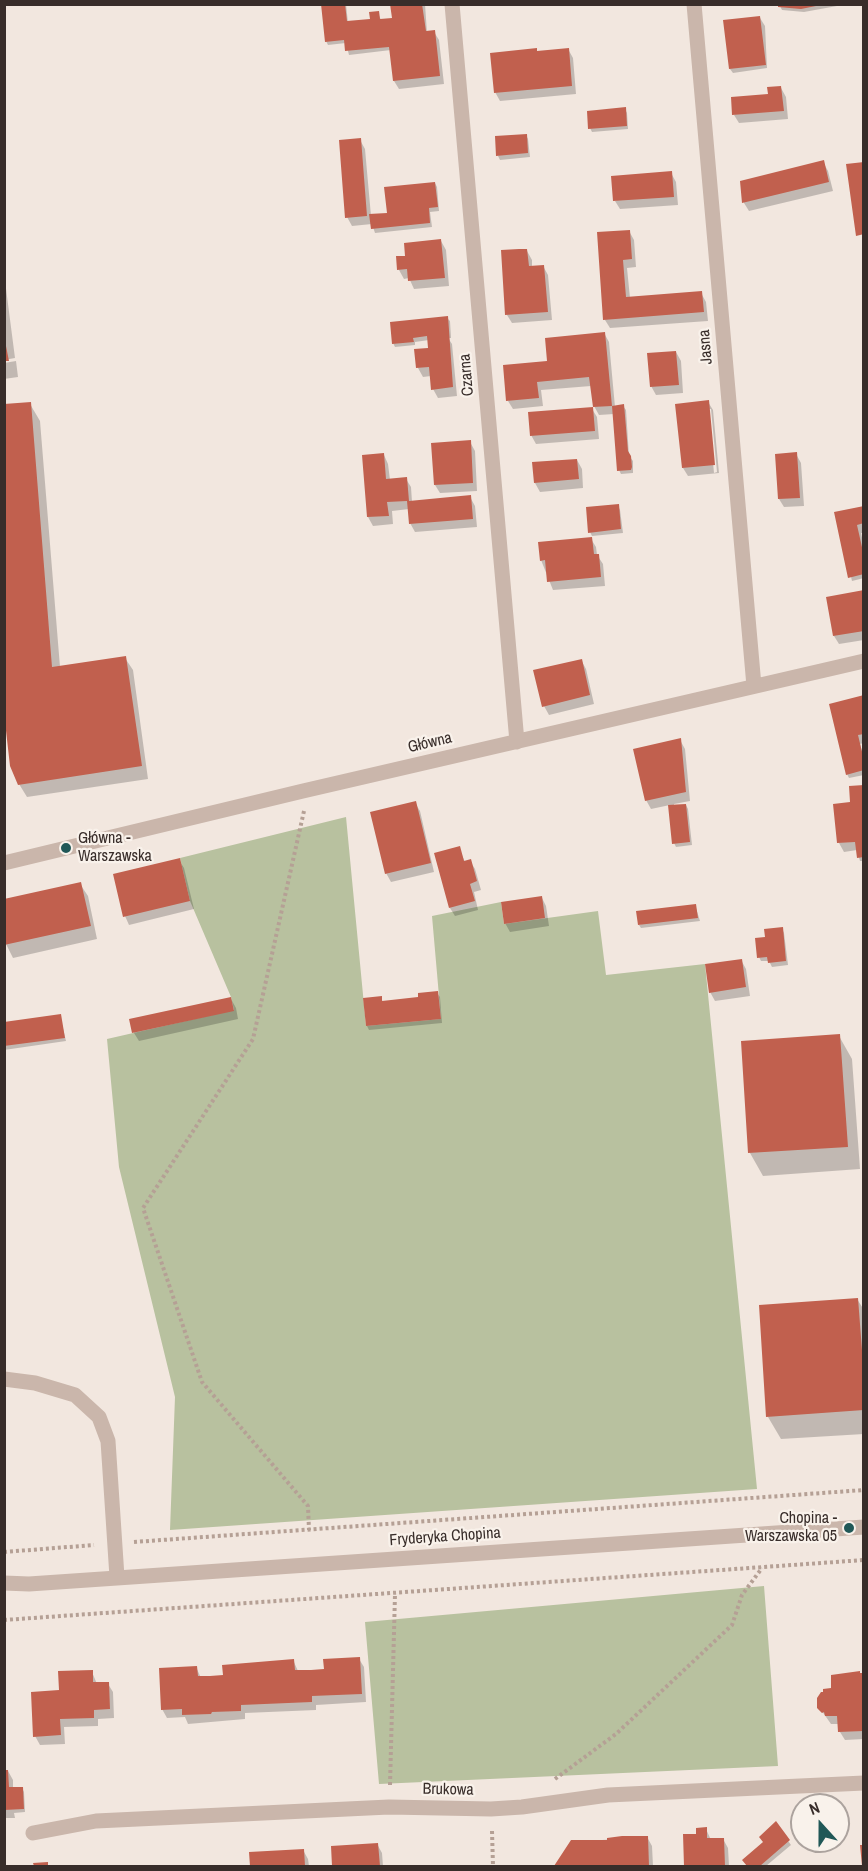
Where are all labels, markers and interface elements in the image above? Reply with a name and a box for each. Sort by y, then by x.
street label: Jasna [695,329,717,365]
street label: Czarna [456,353,478,397]
street label: Główna [406,729,454,757]
place label: Główna - Warszawska [78,829,152,867]
marker: Główna - Warszawska [59,841,73,855]
place label: Chopina - Warszawska 05 [745,1509,837,1547]
marker: Chopina - Warszawska 05 [842,1521,856,1535]
street label: Fryderyka Chopina [389,1524,501,1550]
street label: Brukowa [422,1780,474,1800]
north arrow [790,1793,850,1853]
text: N [806,1796,823,1820]

